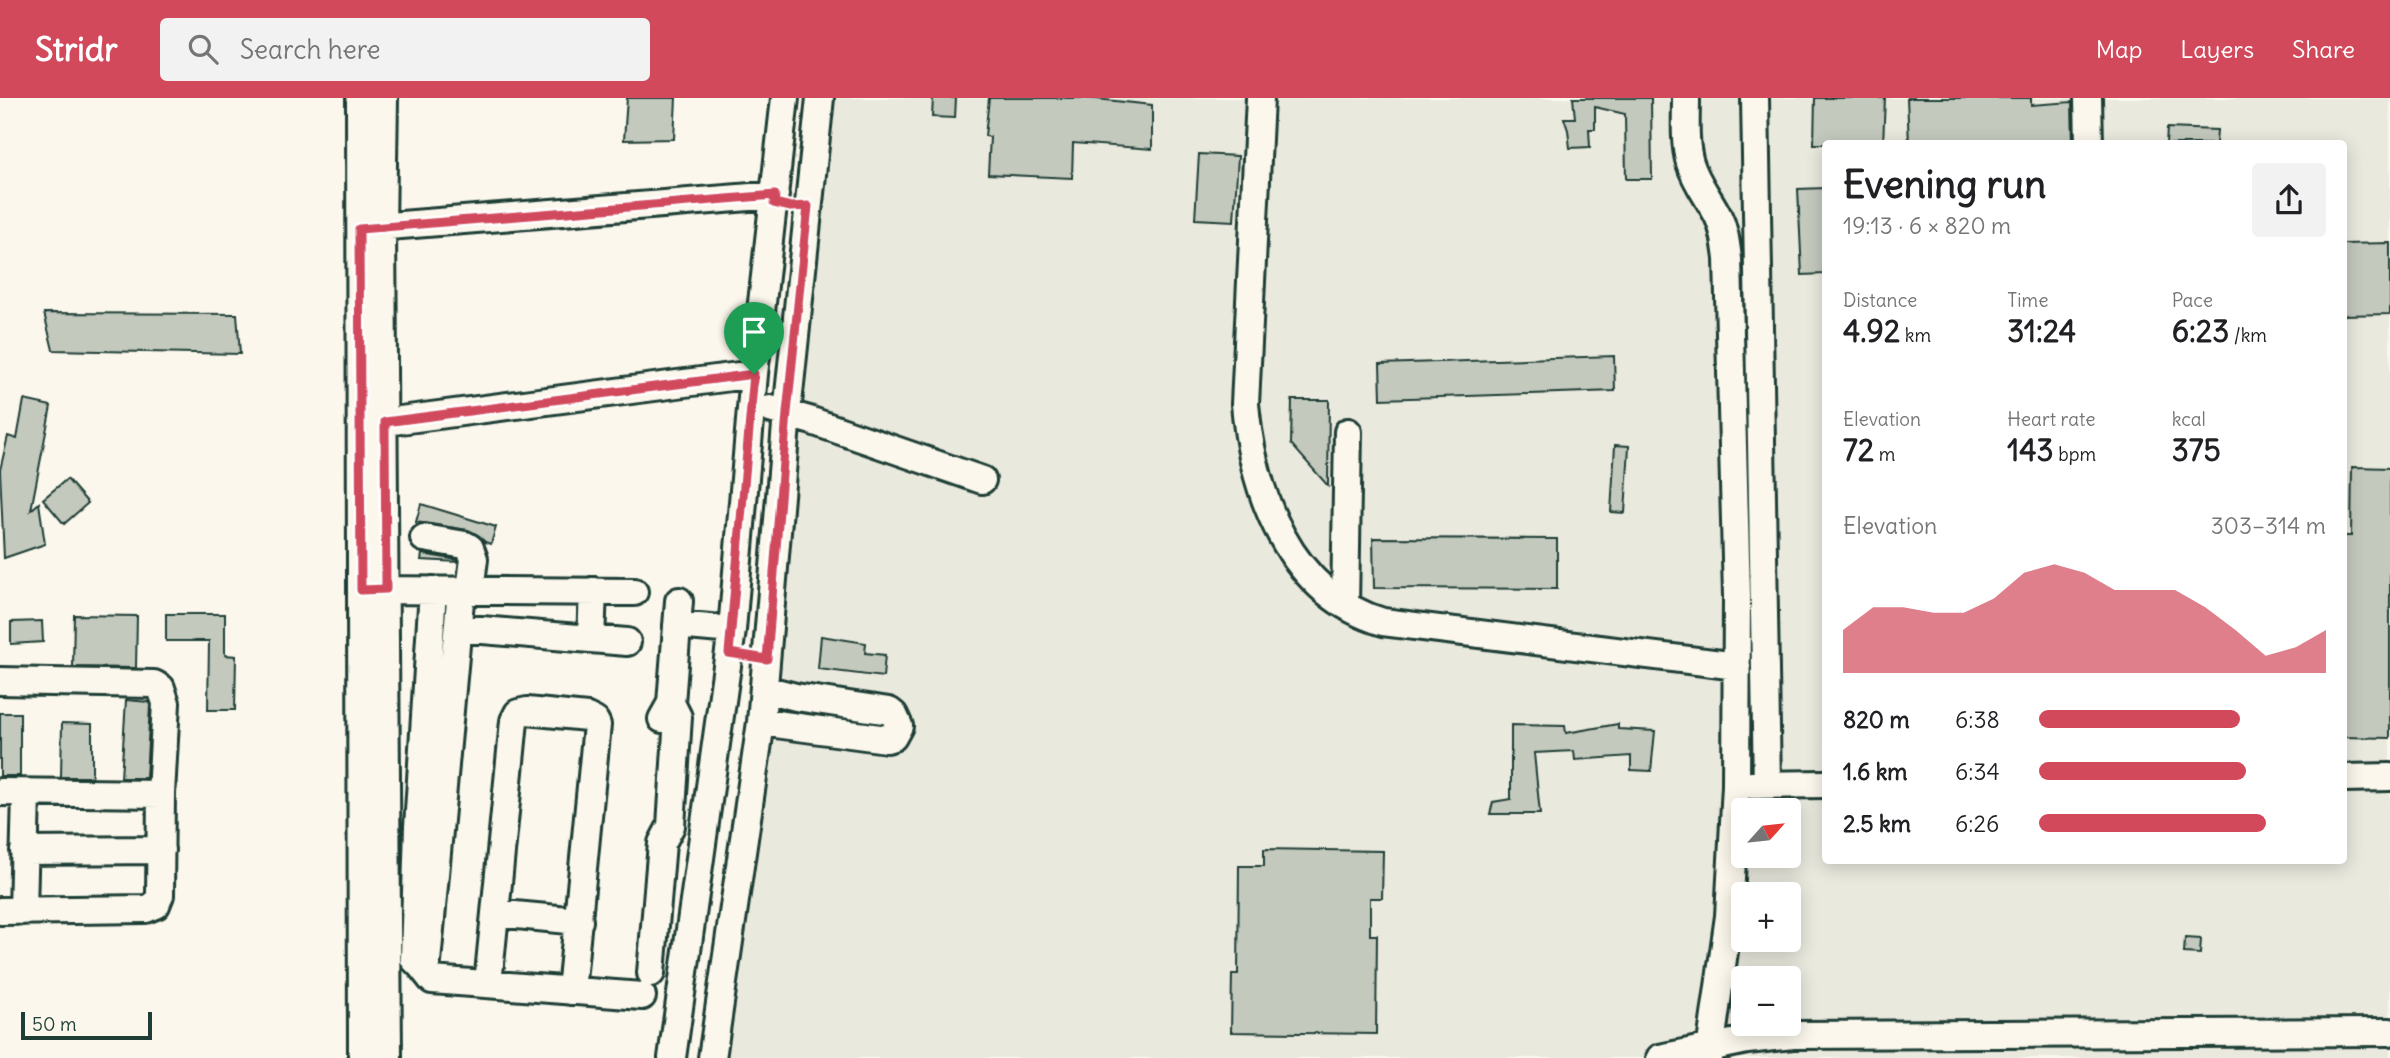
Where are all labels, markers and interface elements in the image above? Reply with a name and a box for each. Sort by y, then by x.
search box [160,18,650,81]
text: Stridr [35,28,118,70]
icon: search [184,30,222,68]
text: Search here [240,33,381,66]
text: Map [2096,34,2142,64]
text: Layers [2180,34,2254,64]
text: Share [2292,34,2355,64]
text: Evening run [1843,161,2046,208]
button: share [2252,163,2326,237]
text: 19:13 · 6 × 820 m [1843,211,2011,240]
text: Distance [1843,288,1917,312]
text: Time [2007,288,2048,312]
text: Pace [2172,288,2213,312]
pin [724,302,784,374]
text: 4.92 [1843,312,1900,350]
text: 31:24 [2007,312,2076,350]
text: 6:23 [2172,312,2229,350]
icon: arrive [735,313,773,351]
text: km [1900,323,1931,347]
text: /km [2229,323,2267,347]
text: Elevation [1843,407,1921,431]
text: Heart rate [2007,407,2095,431]
text: kcal [2172,407,2206,431]
text: 72 [1843,431,1874,469]
text: 143 [2007,431,2054,469]
text: 375 [2172,431,2221,469]
text: m [1874,442,1895,466]
text: bpm [2054,442,2096,466]
text: Elevation [1843,511,1937,540]
text: 303–314 m [2211,511,2326,540]
text: 820 m [1843,705,1910,734]
text: 6:38 [1955,705,2000,734]
text: 1.6 km [1843,757,1908,786]
text: 6:34 [1955,757,2000,786]
north arrow [1731,798,1801,868]
map controls [1731,798,1801,1036]
text: 2.5 km [1843,809,1911,838]
text: 6:26 [1955,809,1999,838]
button: + [1731,882,1801,952]
button: − [1731,966,1801,1036]
scale bar [21,1009,152,1041]
text: 50 m [32,1012,77,1036]

